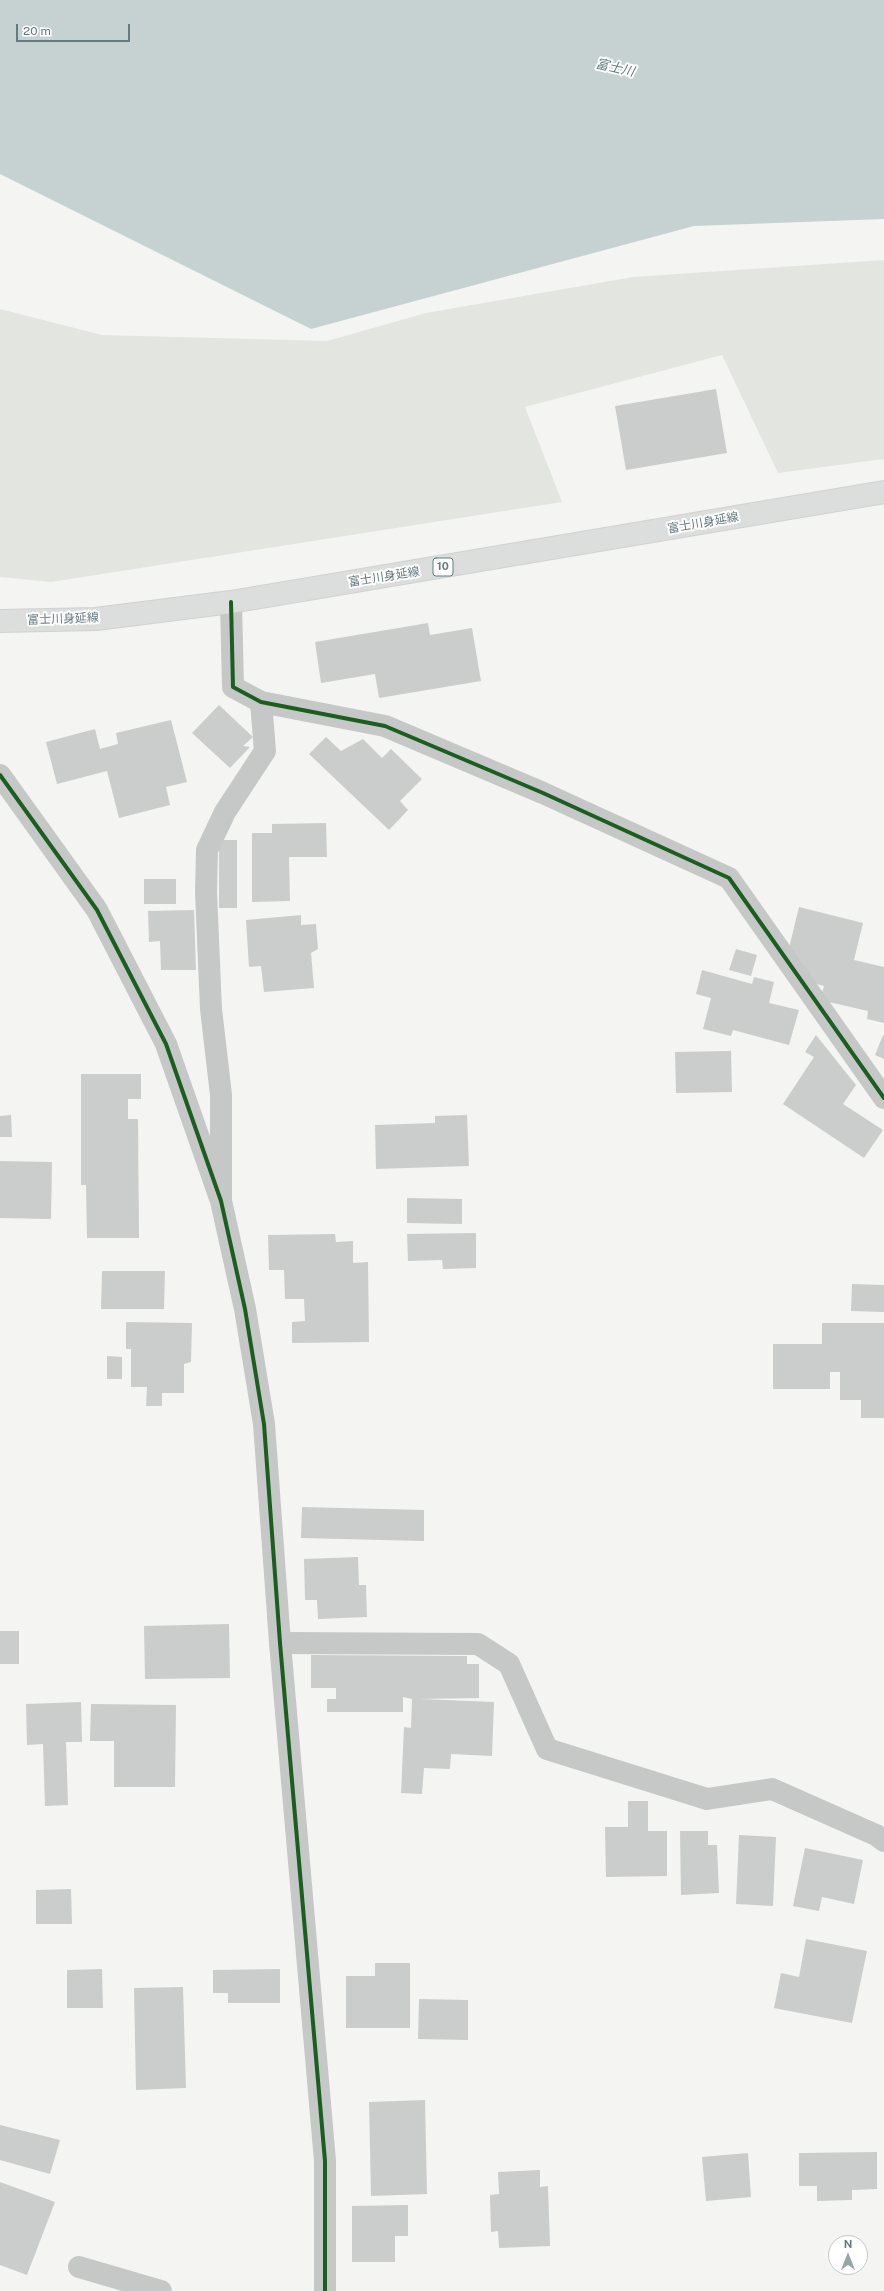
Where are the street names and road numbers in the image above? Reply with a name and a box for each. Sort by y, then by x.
street label: 富士川身延線 [666,510,740,536]
road number: 10 [433,558,453,576]
street label: 富士川身延線 [347,564,421,590]
street label: 富士川身延線 [27,611,99,627]

